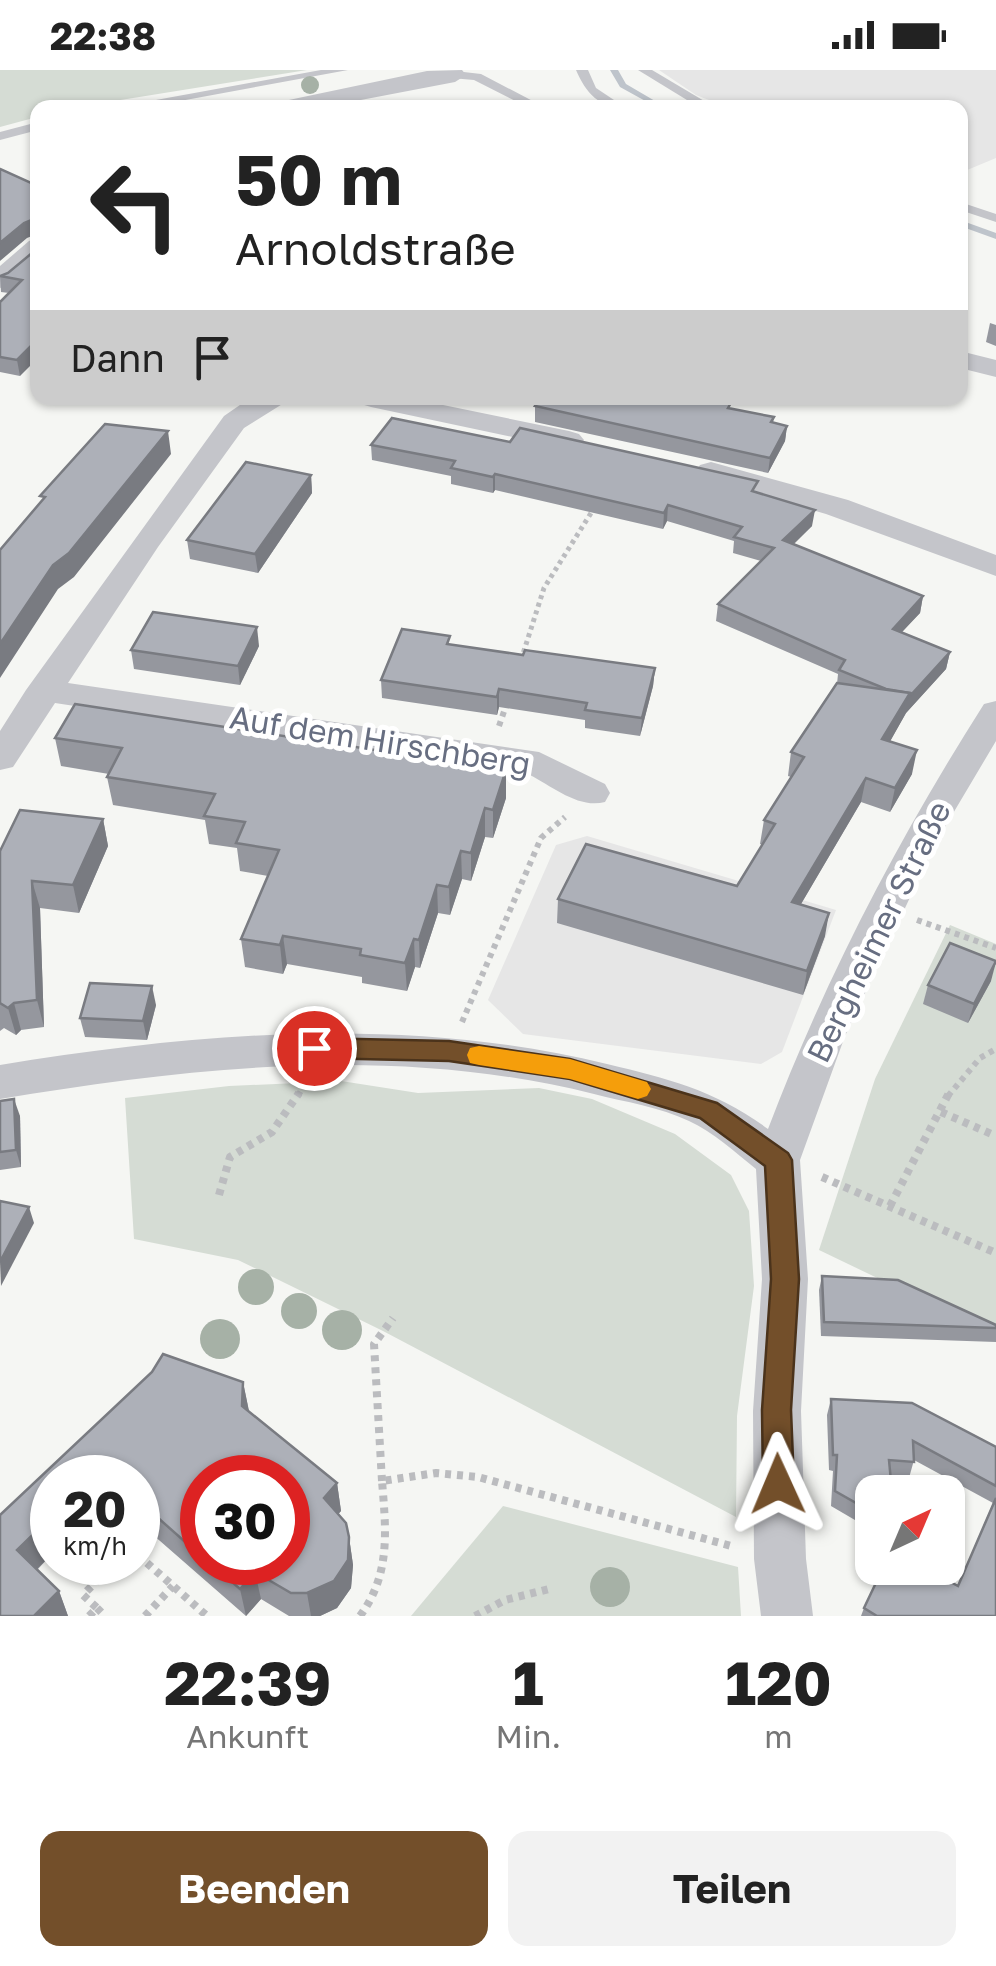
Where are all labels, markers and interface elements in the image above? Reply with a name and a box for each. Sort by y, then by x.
text: 22:38 [50,13,156,58]
text: 50 m [235,136,402,220]
icon: left [70,140,200,270]
text: Arnoldstraße [235,221,516,275]
icon: arrive [185,330,240,385]
text: Dann [70,335,165,380]
street label: Auf dem Hirschberg [227,697,533,783]
street label: Bergheimer Straße [798,795,958,1068]
pin [272,1006,357,1091]
icon: arrive [287,1021,342,1076]
position arrow [726,1432,830,1536]
speed limit sign: 30 [180,1455,310,1585]
north arrow [855,1475,965,1585]
map controls [855,1475,965,1585]
text: 20 [63,1478,126,1538]
text: km/h [63,1530,127,1561]
text: 22:39 [164,1646,331,1718]
text: 1 [513,1646,544,1718]
text: 120 [725,1646,832,1718]
text: Ankunft [186,1717,309,1755]
text: Min. [496,1717,561,1755]
text: m [764,1717,793,1755]
button: Beenden [40,1831,488,1946]
button: Teilen [508,1831,956,1946]

